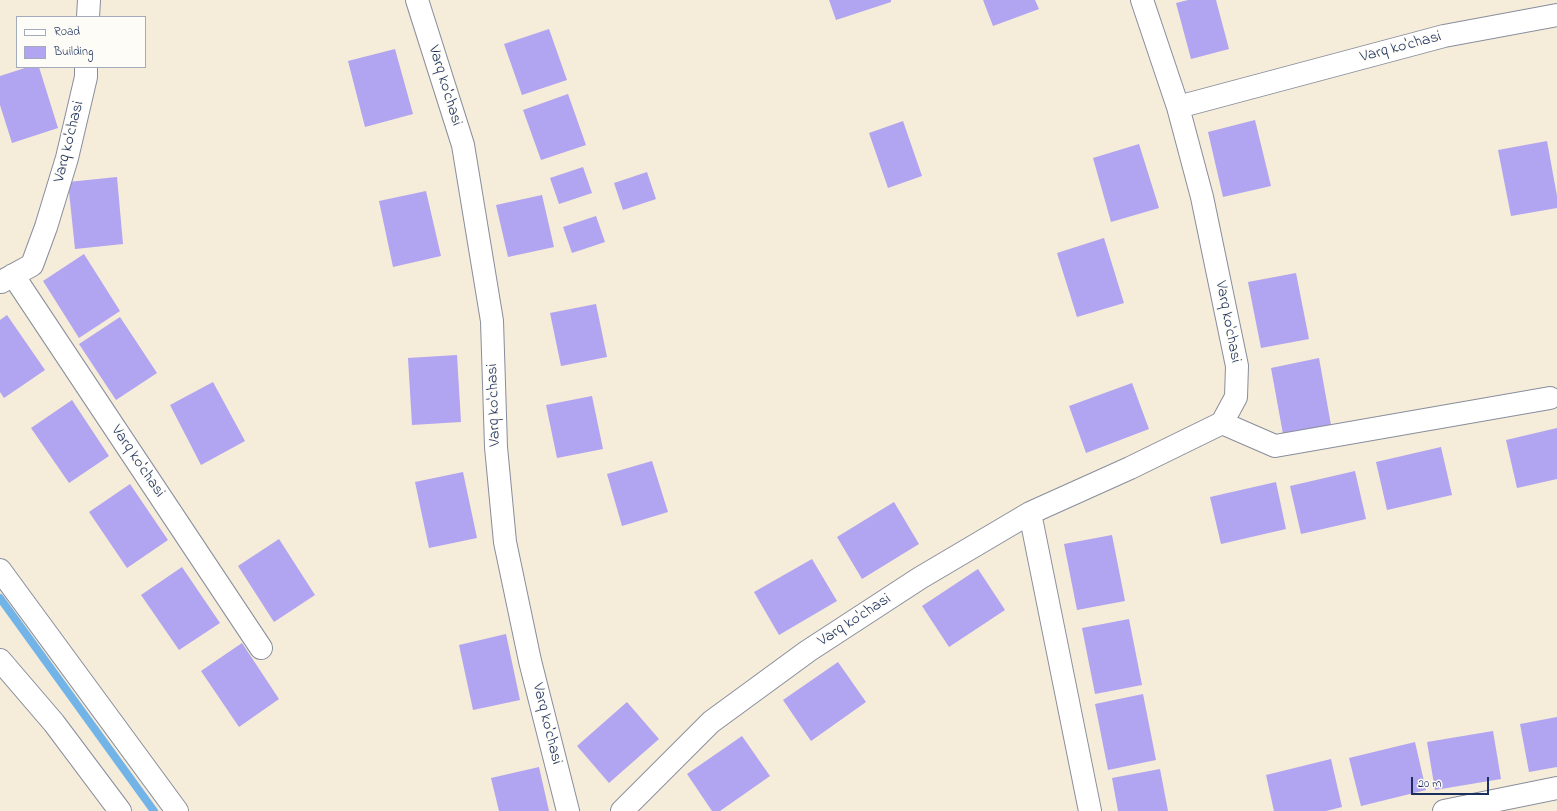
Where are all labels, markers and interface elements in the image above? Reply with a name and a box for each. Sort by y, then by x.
legend [16,16,146,68]
text: Road [54,23,80,41]
street label: Varq ko'chasi [1358,28,1444,68]
text: Building [54,43,93,61]
street label: Varq ko'chasi [423,43,465,129]
street label: Varq ko'chasi [51,99,89,185]
street label: Varq ko'chasi [1210,279,1244,365]
street label: Varq ko'chasi [484,363,506,447]
street label: Varq ko'chasi [106,422,168,502]
street label: Varq ko'chasi [815,590,895,652]
street label: Varq ko'chasi [527,681,565,767]
scale bar [1413,769,1491,795]
text: 20 m [1418,775,1441,793]

